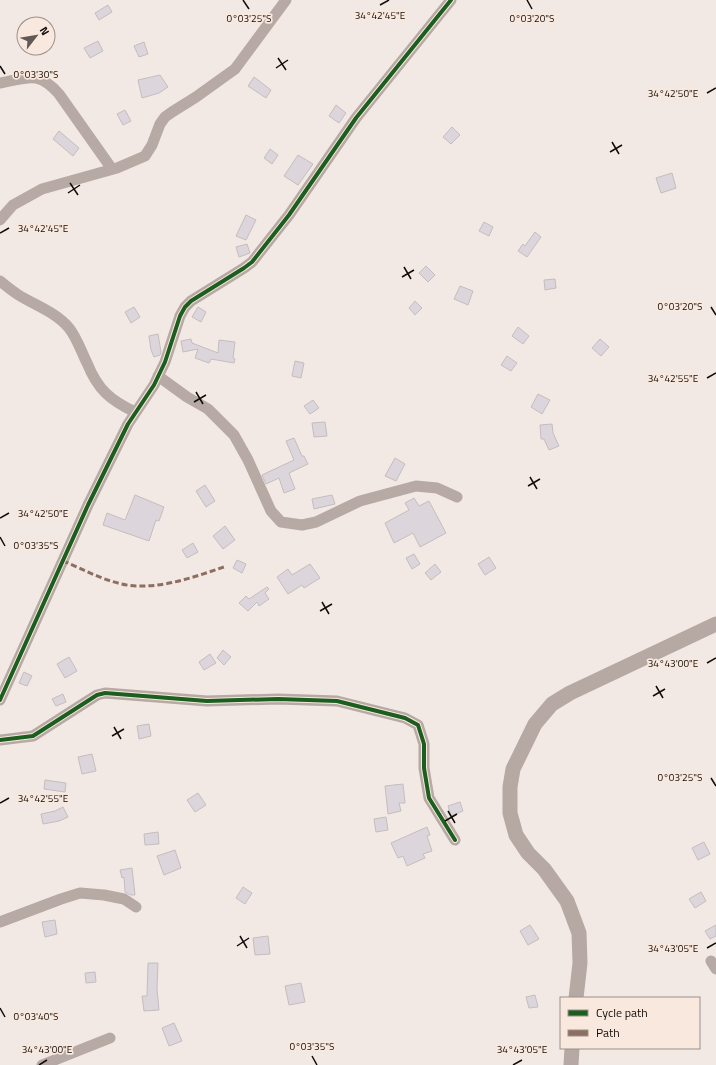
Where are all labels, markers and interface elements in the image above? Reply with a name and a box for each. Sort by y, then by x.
text: 34°42'45"E [355,8,406,23]
text: 0°03'25"S [227,11,271,26]
text: 0°03'20"S [510,11,554,26]
north arrow [16,16,56,56]
text: N [36,23,53,38]
text: 0°03'30"S [14,67,58,82]
text: 34°42'50"E [648,86,699,101]
text: 34°42'45"E [18,221,69,236]
text: 0°03'20"S [658,299,702,314]
text: 34°42'55"E [648,371,699,386]
text: 34°42'50"E [18,506,69,521]
text: 0°03'35"S [14,538,58,553]
text: 34°43'00"E [648,656,699,671]
text: 0°03'25"S [658,770,702,785]
text: 34°42'55"E [18,791,69,806]
text: 34°43'05"E [648,941,699,956]
legend [560,997,700,1049]
text: Cycle path [596,1003,648,1022]
text: 0°03'40"S [14,1009,58,1024]
text: Path [596,1023,620,1042]
text: 0°03'35"S [290,1039,334,1054]
text: 34°43'00"E [22,1042,73,1057]
text: 34°43'05"E [497,1042,548,1057]

